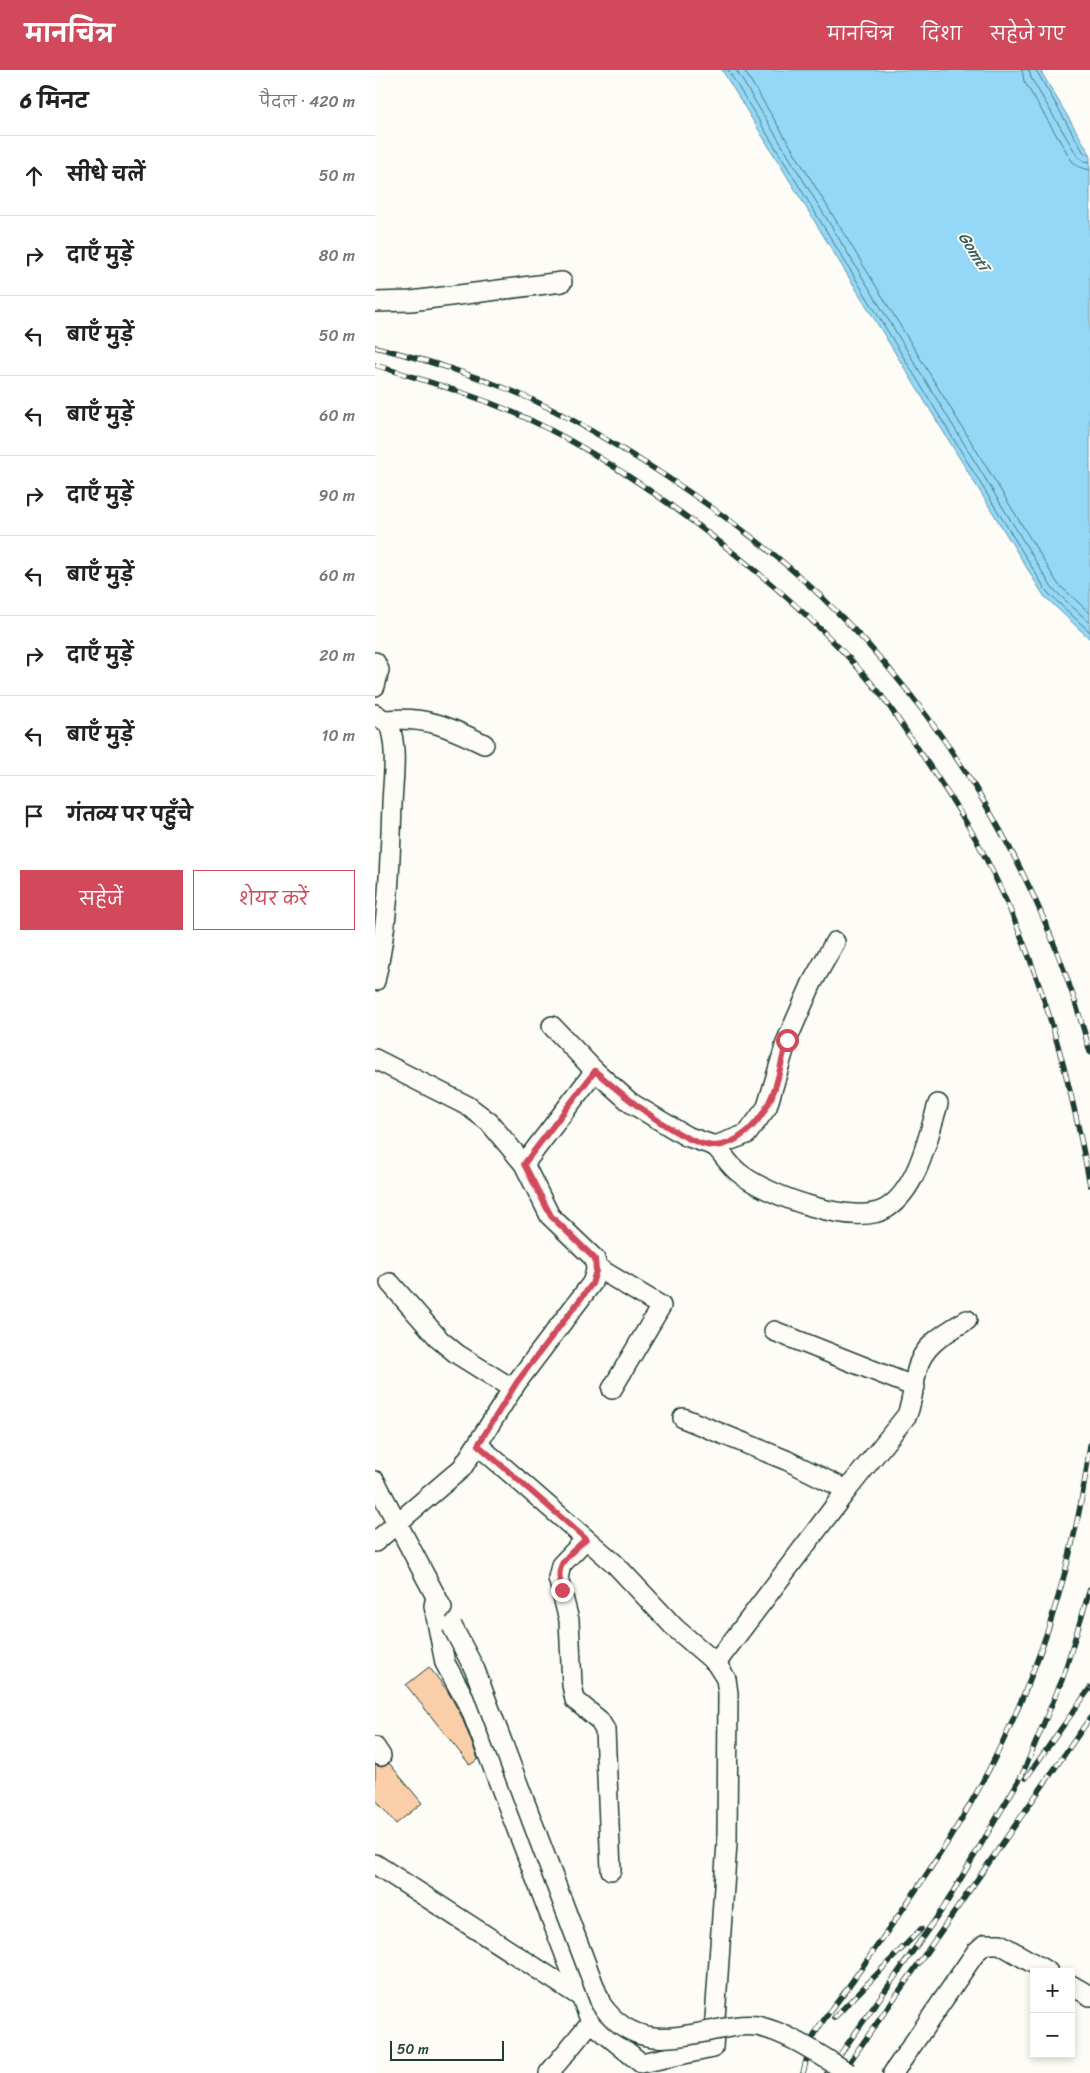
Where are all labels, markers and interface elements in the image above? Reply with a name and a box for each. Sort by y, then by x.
text: मानचित्र [25,13,114,55]
text: मानचित्र [827,18,893,50]
text: दिशा [921,18,962,50]
text: सहेजे गए [990,18,1065,50]
text: 6 मिनट [20,82,88,120]
text: पैदल · 420 m [260,87,355,116]
text: सीधे चलें [67,158,145,191]
text: 50 m [319,161,355,190]
icon: ahead [20,162,48,190]
water label: Gomtī [950,226,1000,280]
text: दाएँ मुड़ें [67,238,133,271]
text: 80 m [319,241,355,270]
icon: right [20,242,48,270]
text: बाएँ मुड़ें [67,318,134,351]
text: 50 m [319,321,355,350]
icon: left [20,322,48,350]
text: बाएँ मुड़ें [67,398,134,431]
text: 60 m [319,401,355,430]
icon: left [20,402,48,430]
text: दाएँ मुड़ें [67,478,133,511]
text: 90 m [319,481,355,510]
icon: right [20,482,48,510]
text: बाएँ मुड़ें [67,558,134,591]
text: 60 m [319,561,355,590]
icon: left [20,562,48,590]
text: दाएँ मुड़ें [67,638,133,671]
text: 20 m [319,641,355,670]
icon: right [20,642,48,670]
text: बाएँ मुड़ें [67,718,134,751]
text: 10 m [322,721,355,750]
icon: left [20,722,48,750]
text: गंतव्य पर पहुँचे [67,798,192,831]
icon: arrive [20,802,48,830]
button: सहेजें [20,870,183,930]
button: शेयर करें [193,870,355,930]
route start [776,1029,799,1052]
route end [551,1579,574,1602]
map controls [1030,1968,1075,2058]
button: + [1030,1968,1075,2013]
button: − [1030,2013,1075,2058]
text: 50 m [397,2037,429,2062]
scale bar [390,2038,504,2061]

